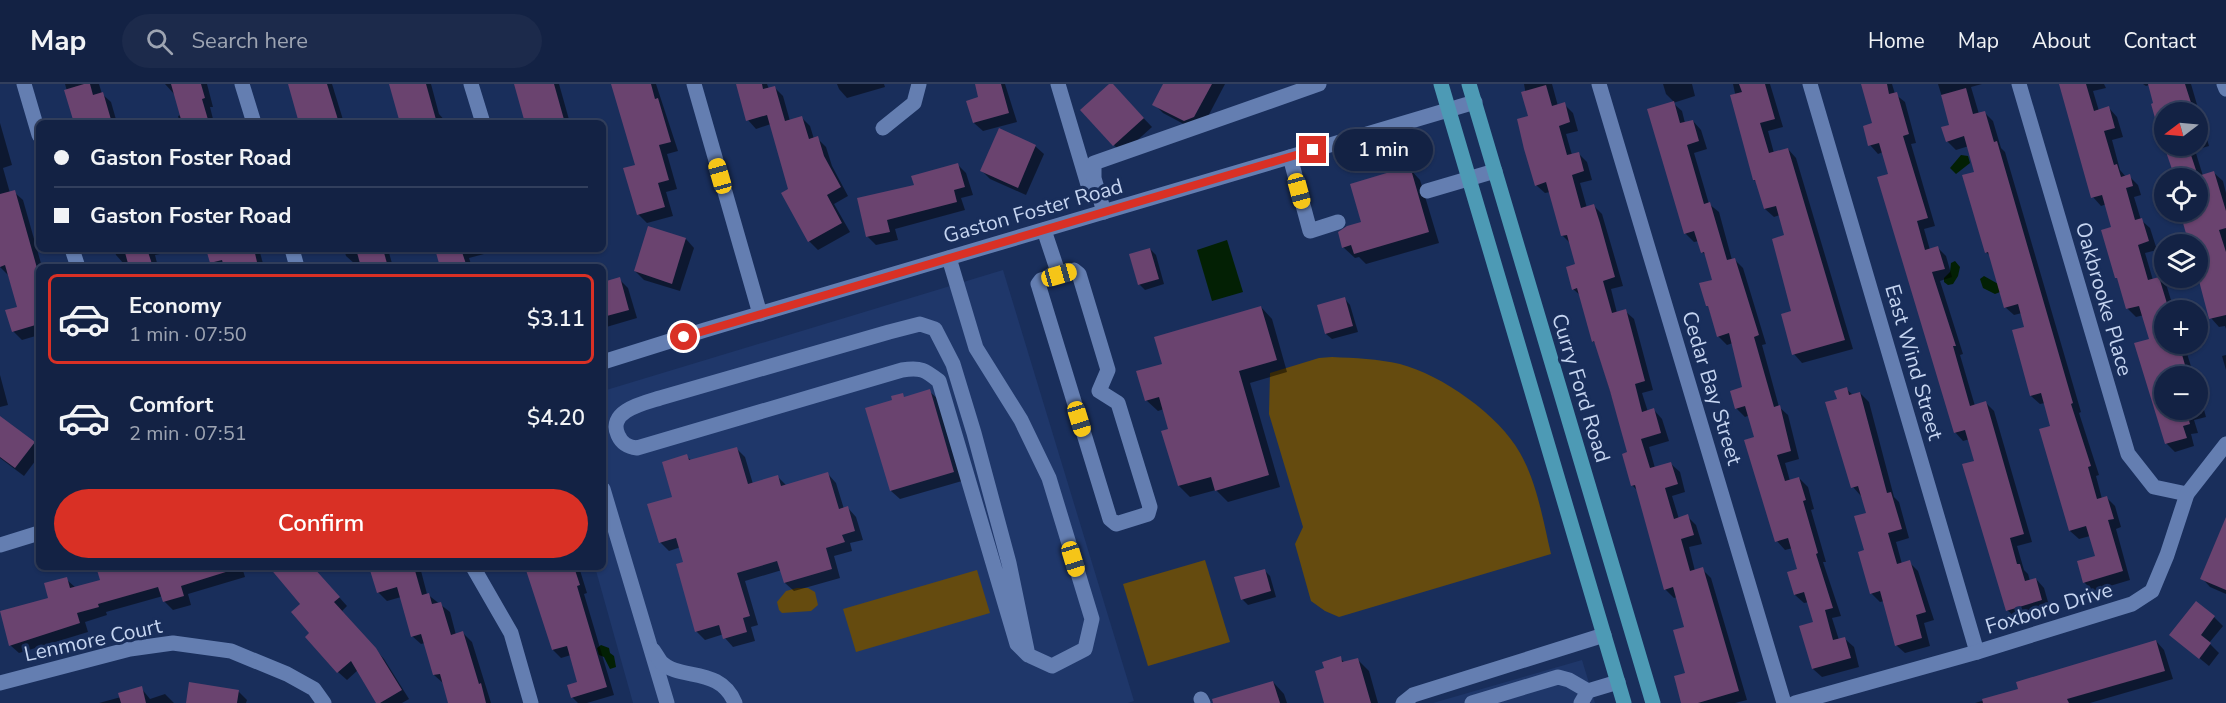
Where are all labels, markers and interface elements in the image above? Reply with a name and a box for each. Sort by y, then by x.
search box [122,14,542,68]
text: Map [30,22,86,60]
icon: search [143,25,176,58]
text: Search here [191,26,308,56]
text: Home [1868,27,1925,55]
text: Map [1958,27,1999,55]
text: About [2032,27,2090,55]
text: Contact [2123,27,2196,55]
north arrow [2154,102,2208,156]
map controls [2154,102,2208,420]
callout: 1 min [1334,129,1433,171]
route end [1299,136,1326,163]
text: 1 min [1358,136,1409,163]
text: Gaston Foster Road [90,143,291,173]
car [706,156,734,196]
button: locate [2154,168,2208,222]
car [1286,171,1312,211]
street label: Gaston Foster Road [940,172,1126,250]
text: Gaston Foster Road [90,201,291,231]
street label: Oakbrooke Place [2069,219,2139,379]
button: layers [2154,234,2208,288]
car [1039,261,1079,289]
street label: East Wind Street [1878,281,1950,444]
text: Economy [129,291,221,321]
icon: car [57,292,111,346]
button: + [2154,300,2208,354]
text: $3.11 [527,304,585,334]
street label: Cedar Bay Street [1675,308,1749,469]
street label: Curry Ford Road [1545,310,1617,466]
text: 1 min · 07:50 [129,321,247,348]
route start [670,323,697,350]
button: − [2154,366,2208,420]
text: Comfort [129,390,213,420]
icon: car [57,391,111,445]
car [1065,399,1093,439]
text: $4.20 [527,403,585,433]
text: 2 min · 07:51 [129,420,247,447]
button: Confirm [54,489,588,558]
car [1059,539,1087,579]
street label: Foxboro Drive [1982,575,2116,641]
street label: Lenmore Court [21,612,165,668]

